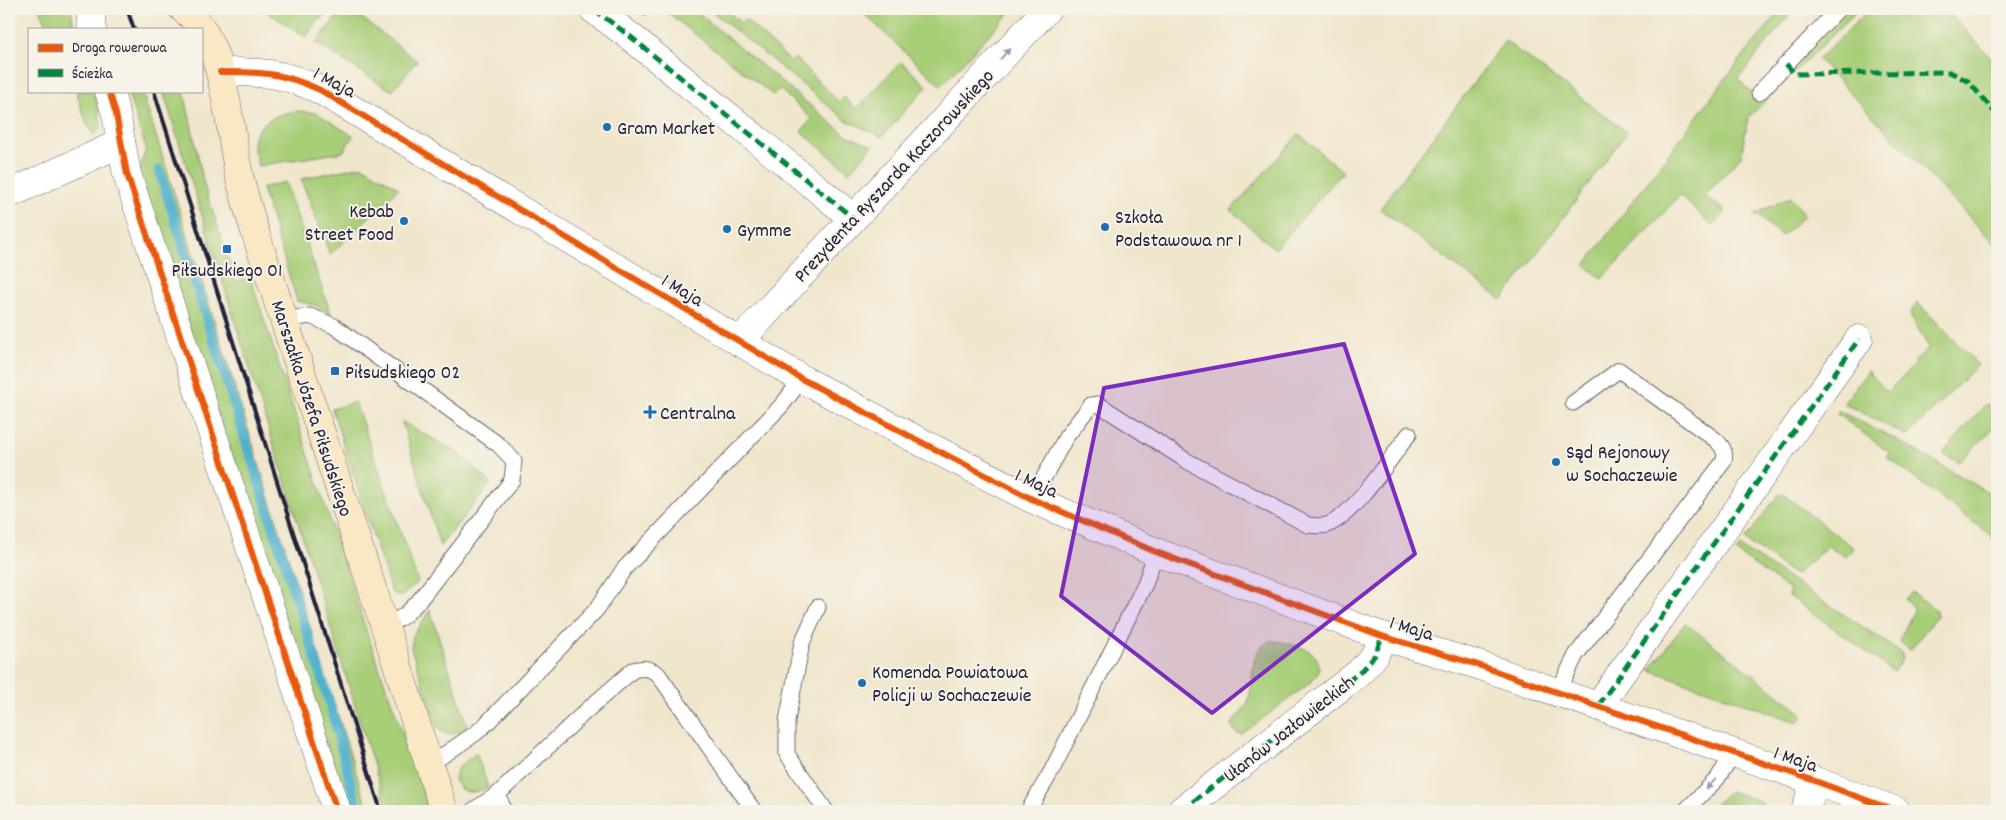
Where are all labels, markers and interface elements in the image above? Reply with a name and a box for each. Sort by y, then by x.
legend [28,28,202,92]
text: Droga rowerowa [72,38,167,60]
one-way arrow [999,49,1011,61]
street label: 1 Maja [307,61,360,107]
text: Ścieżka [72,64,113,86]
street label: Prezydenta Ryszarda Kaczorowskiego [788,64,1002,290]
place label: Gram Market [617,116,715,144]
marker: Gram Market [601,121,613,133]
place label: Kebab Street Food [305,199,394,250]
place label: Szkoła Podstawowa nr 1 [1115,205,1242,256]
marker: Kebab Street Food [398,215,410,227]
place label: Gymme [737,218,792,246]
marker: Szkoła Podstawowa nr 1 [1099,221,1111,233]
marker: Gymme [721,223,733,235]
marker: Piłsudskiego 01 [221,243,233,255]
place label: Piłsudskiego 01 [172,258,282,286]
street label: 1 Maja [655,268,708,315]
street label: Marszałka Józefa Piłsudskiego [262,297,358,521]
place label: Piłsudskiego 02 [345,360,460,388]
marker: Piłsudskiego 02 [329,365,341,377]
place label: Centralna [660,401,736,429]
marker: Centralna [644,406,656,418]
place label: Sąd Rejonowy w Sochaczewie [1566,440,1678,491]
marker: Sąd Rejonowy w Sochaczewie [1550,456,1562,468]
street label: 1 Maja [1010,463,1062,507]
street label: 1 Maja [1386,610,1437,650]
place label: Komenda Powiatowa Policji w Sochaczewie [872,660,1032,711]
street label: Ułanów Jazłowieckich [1218,670,1362,791]
marker: Komenda Powiatowa Policji w Sochaczewie [856,677,868,689]
street label: 1 Maja [1769,740,1821,782]
one-way arrow [1706,778,1718,790]

